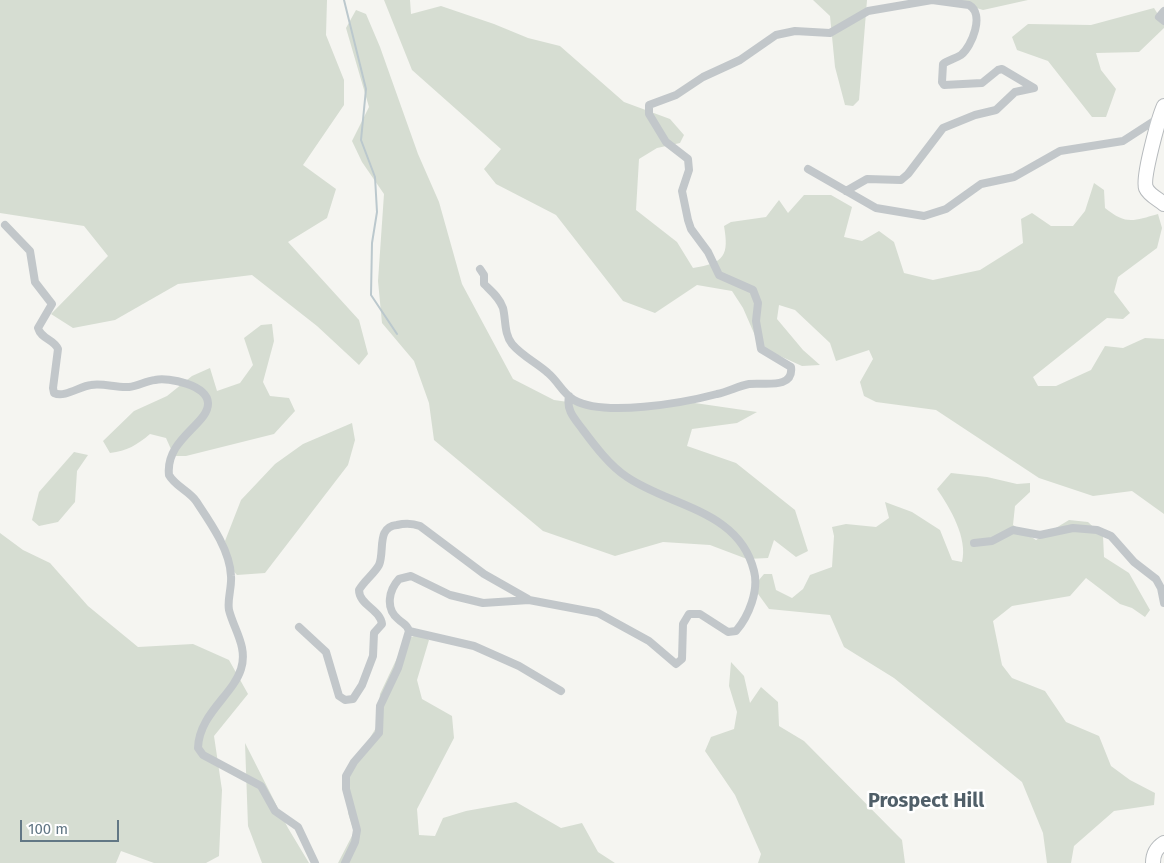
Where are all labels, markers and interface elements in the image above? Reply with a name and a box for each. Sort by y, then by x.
district label: Prospect Hill [868,789,984,813]
scale bar [22,810,121,842]
text: 100 m [28,820,68,838]

